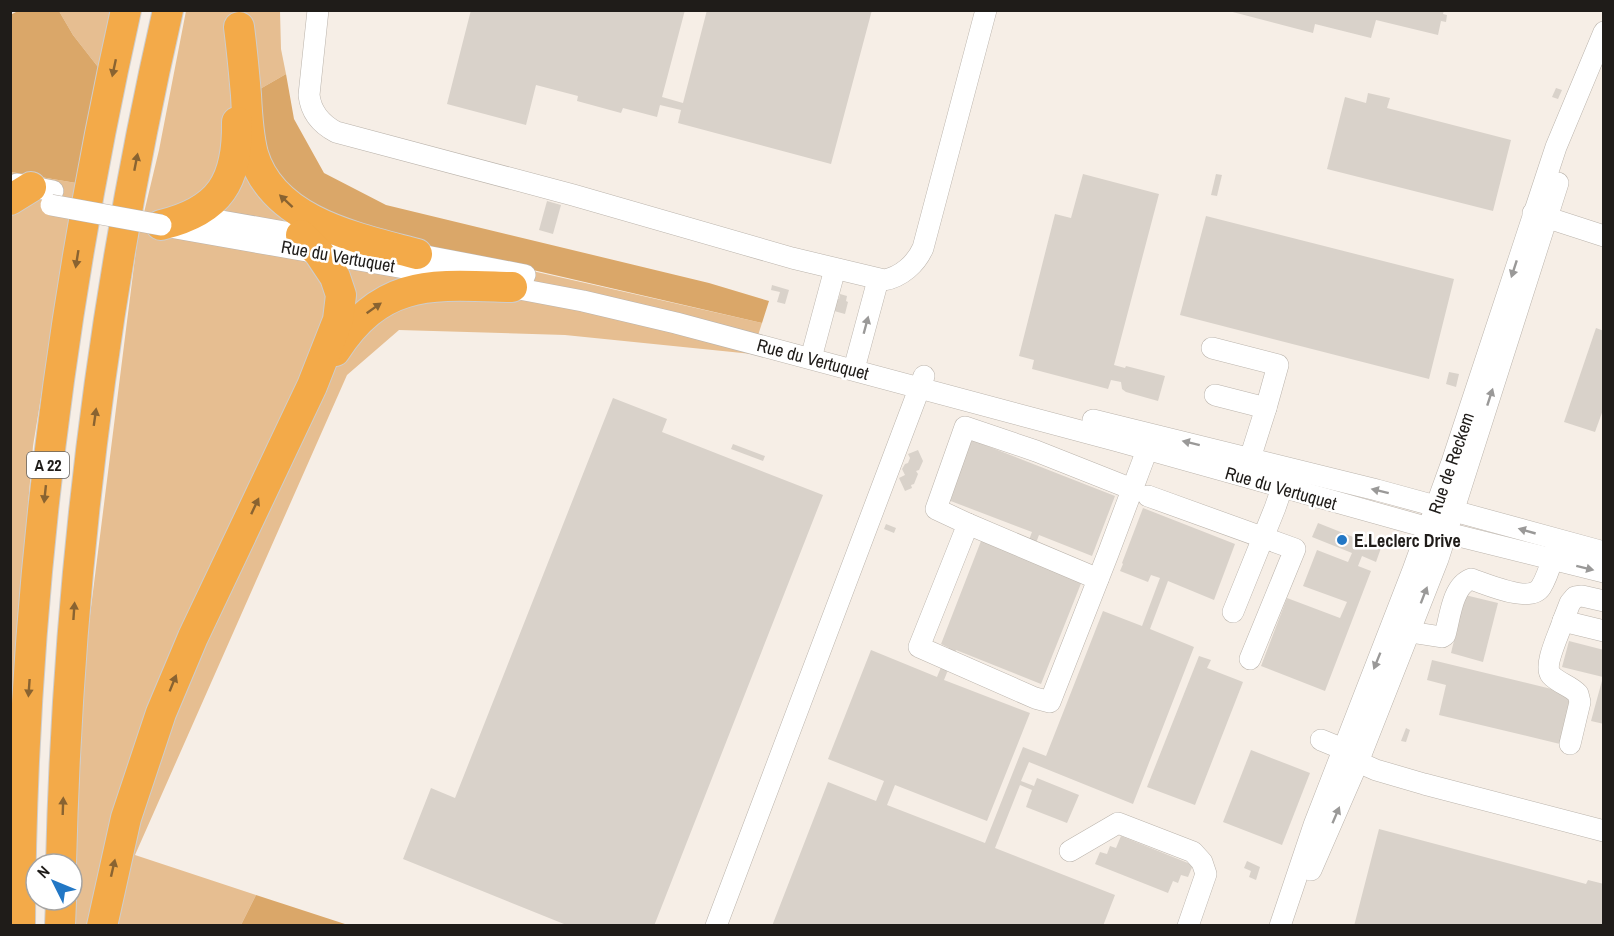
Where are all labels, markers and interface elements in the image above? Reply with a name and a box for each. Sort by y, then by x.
one-way arrow [109,58,118,77]
one-way arrow [132,153,141,172]
one-way arrow [279,194,294,208]
street label: Rue du Vertuquet [279,234,397,278]
one-way arrow [72,250,81,269]
one-way arrow [1509,260,1519,278]
one-way arrow [365,302,381,314]
one-way arrow [862,316,871,334]
street label: Rue du Vertuquet [754,332,872,386]
one-way arrow [1485,388,1495,406]
one-way arrow [90,407,100,426]
street label: Rue de Reckem [1422,409,1480,517]
one-way arrow [1181,438,1200,448]
road number: A 22 [27,452,69,478]
street label: Rue du Vertuquet [1222,460,1340,516]
one-way arrow [40,485,50,504]
one-way arrow [1371,485,1389,495]
one-way arrow [250,497,259,514]
one-way arrow [1518,525,1536,535]
place label: E.Leclerc Drive [1354,528,1461,553]
marker: E.Leclerc Drive [1335,533,1349,547]
one-way arrow [1576,563,1594,573]
one-way arrow [1420,586,1429,604]
one-way arrow [70,601,79,620]
one-way arrow [1372,653,1382,671]
one-way arrow [169,674,178,692]
one-way arrow [24,679,33,698]
one-way arrow [59,796,68,815]
one-way arrow [1331,805,1341,823]
north arrow [24,852,84,912]
one-way arrow [109,859,119,877]
text: N [32,861,54,883]

